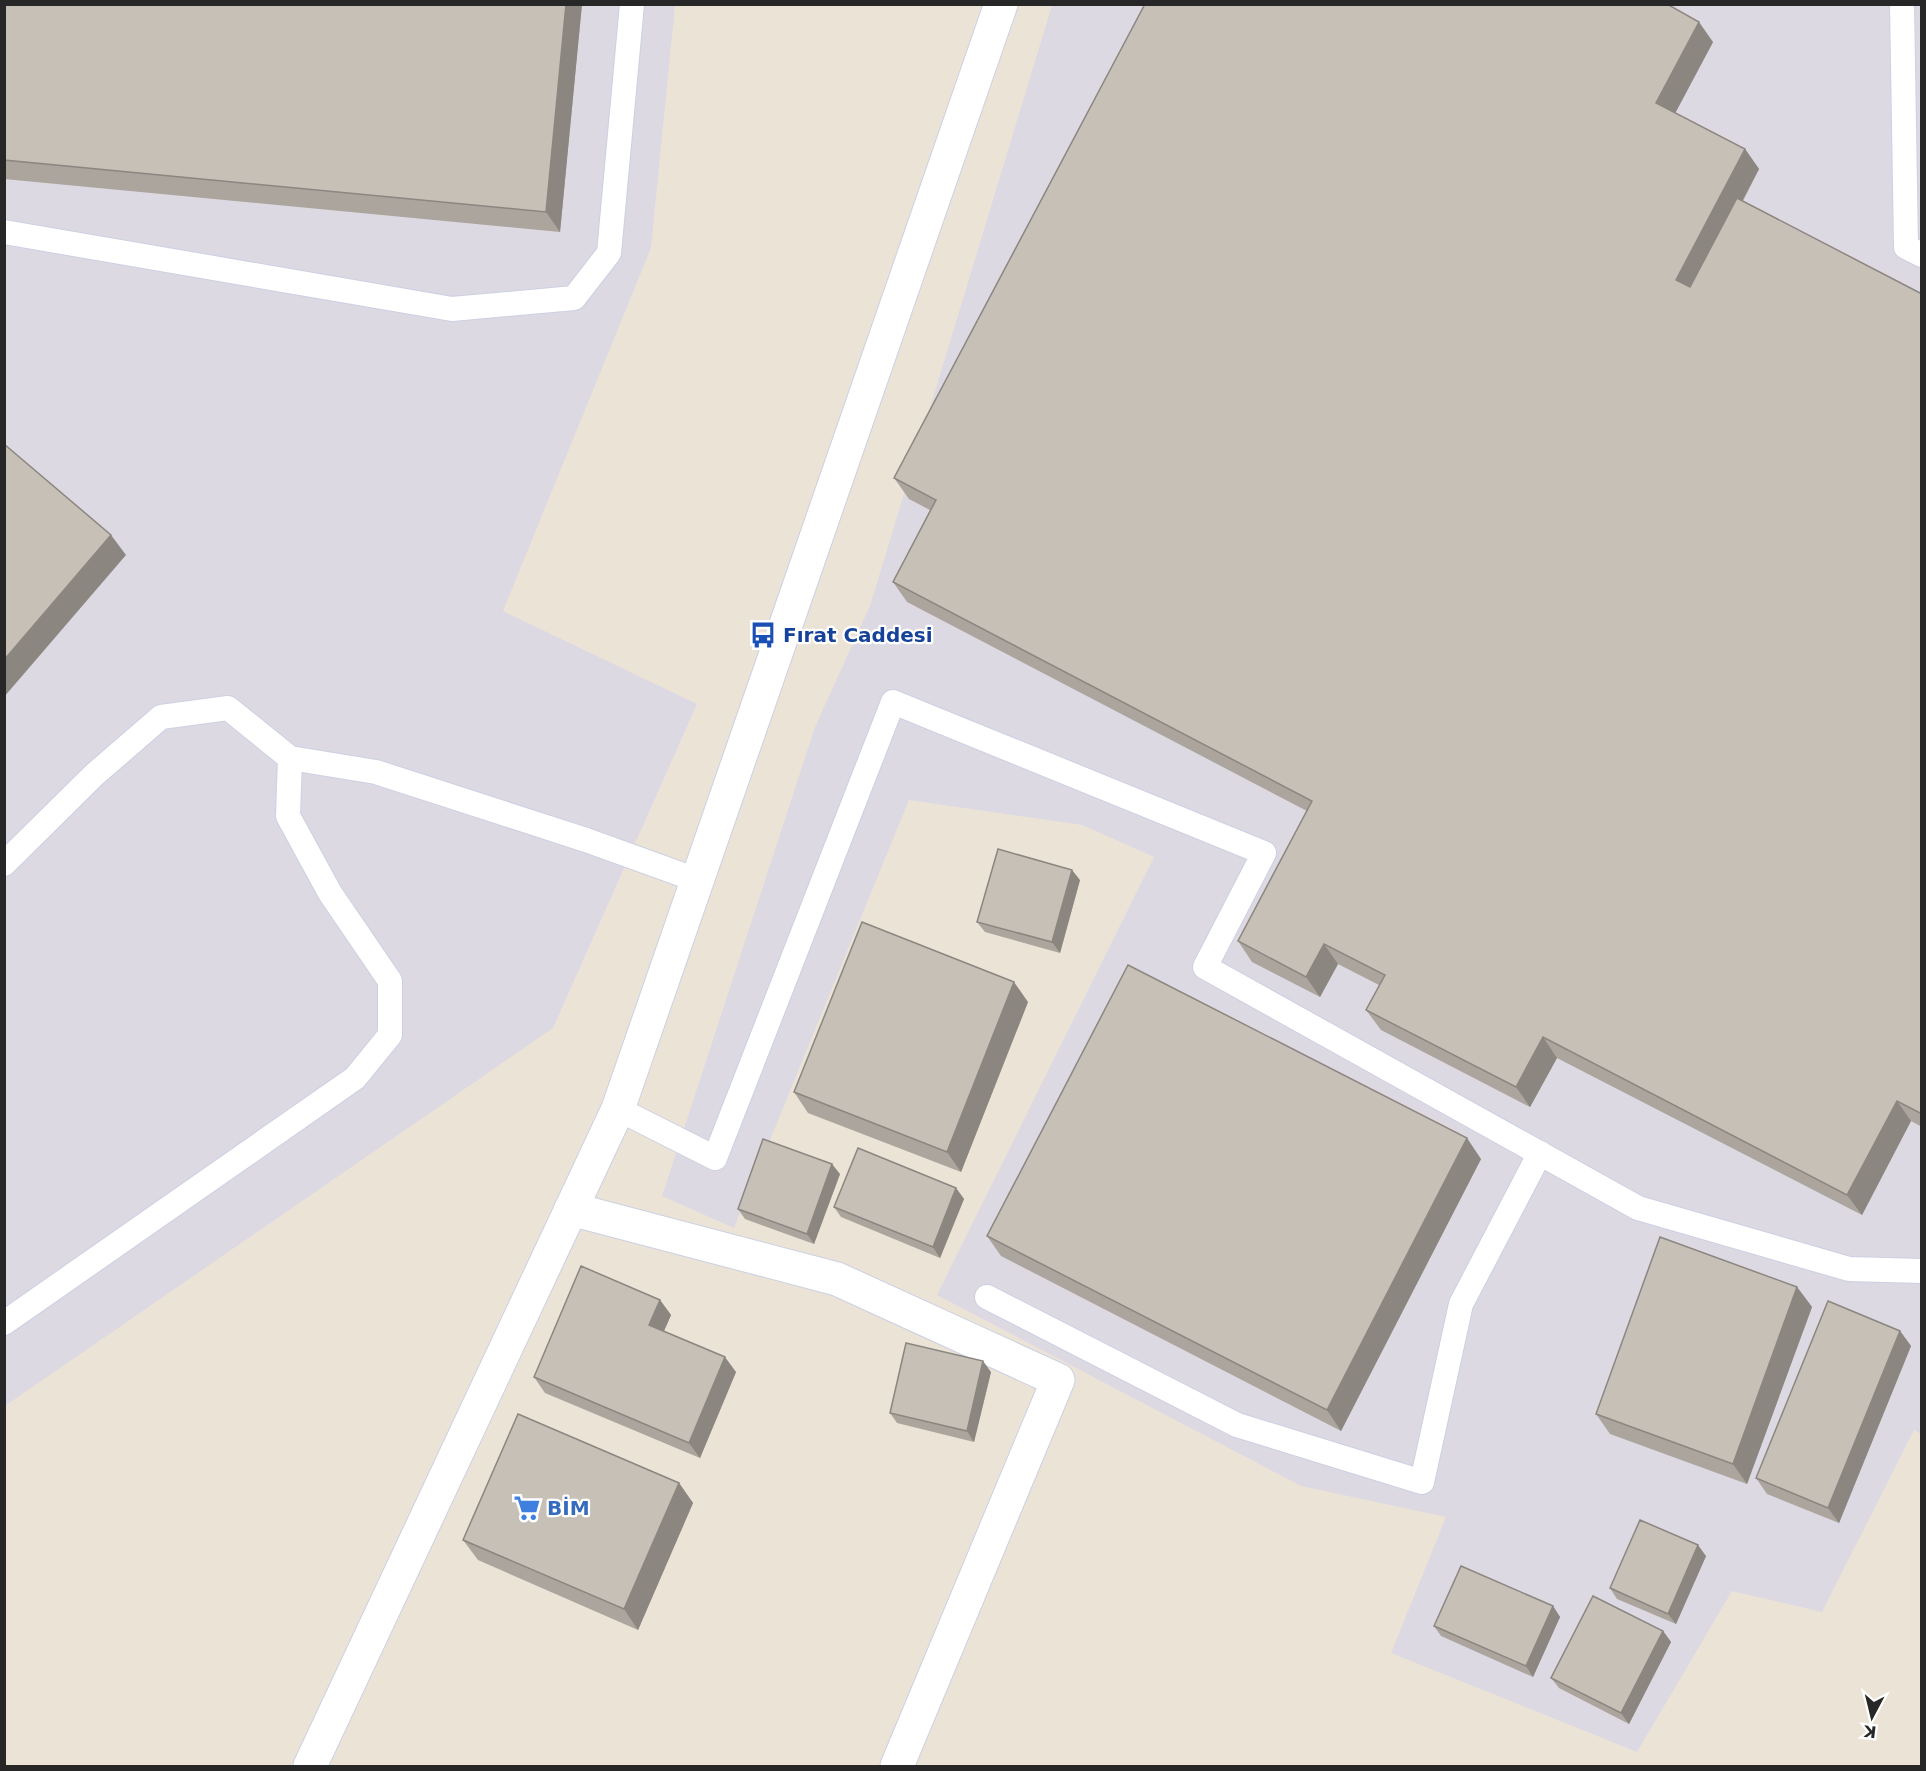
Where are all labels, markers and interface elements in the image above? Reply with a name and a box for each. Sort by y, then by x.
bus stop icon: Fırat Caddesi [748,620,778,650]
place label: Fırat Caddesi [783,623,933,647]
supermarket icon: BİM [512,1493,542,1523]
place label: BİM [547,1496,590,1520]
north arrow [1842,1687,1902,1747]
text: K [1862,1721,1878,1742]

